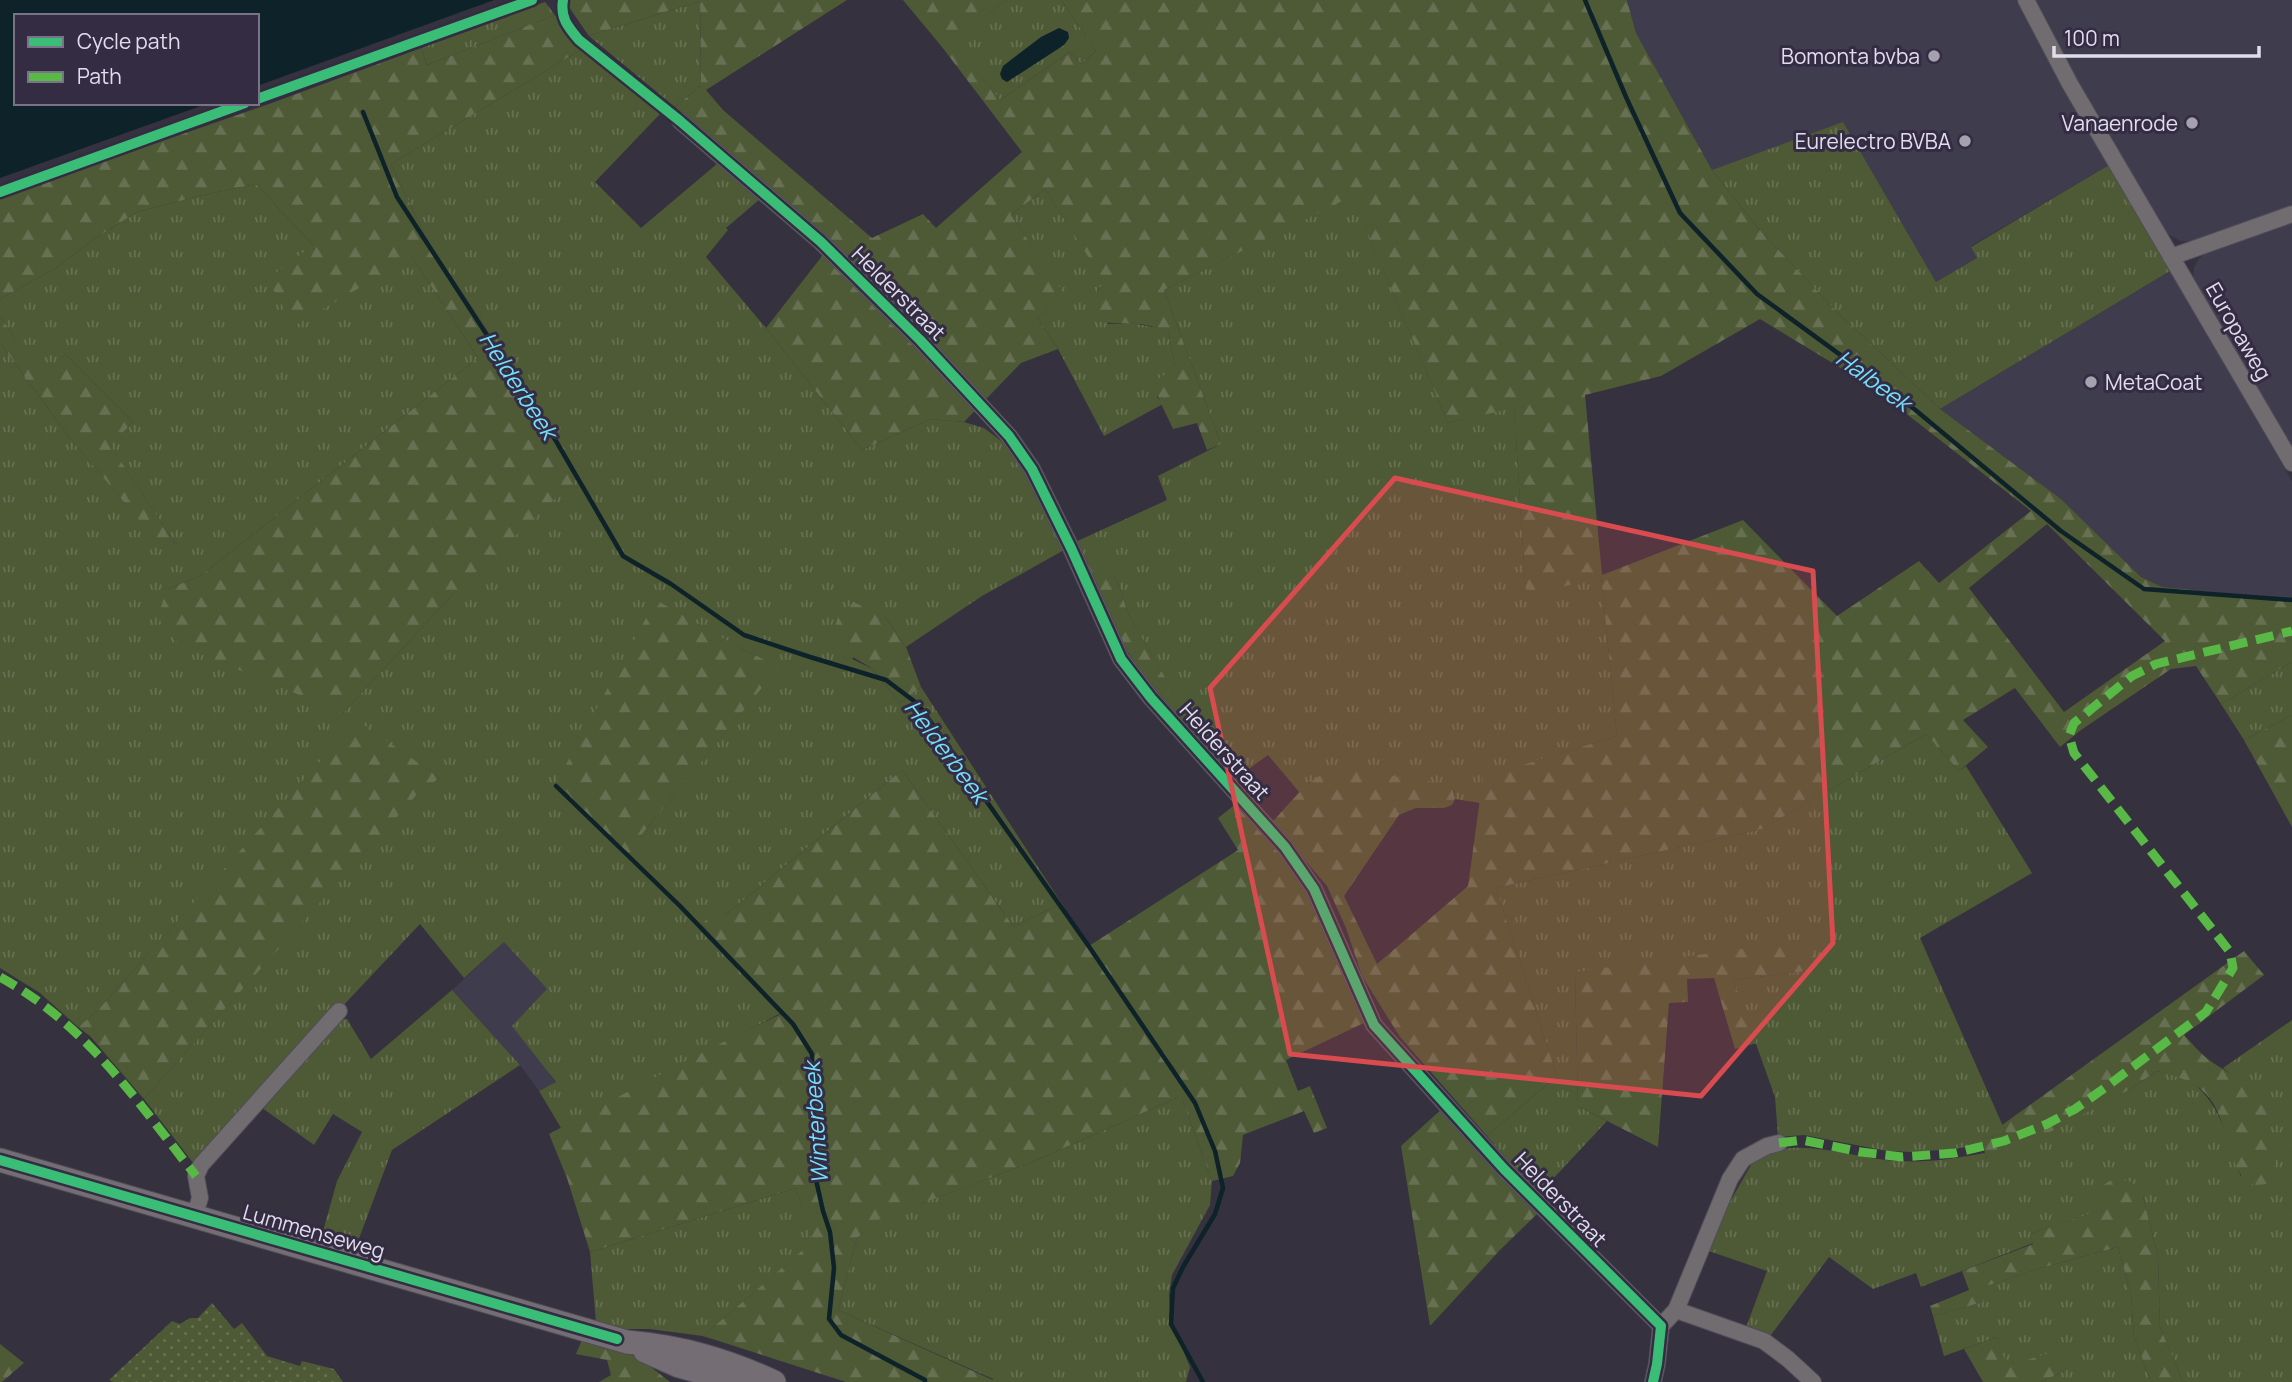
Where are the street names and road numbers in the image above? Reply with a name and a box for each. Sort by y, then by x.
street label: Helderstraat [846,240,952,346]
street label: Europaweg [2200,277,2278,385]
street label: Helderstraat [1174,696,1276,806]
street label: Helderstraat [1509,1145,1613,1253]
street label: Lummenseweg [240,1197,388,1265]

